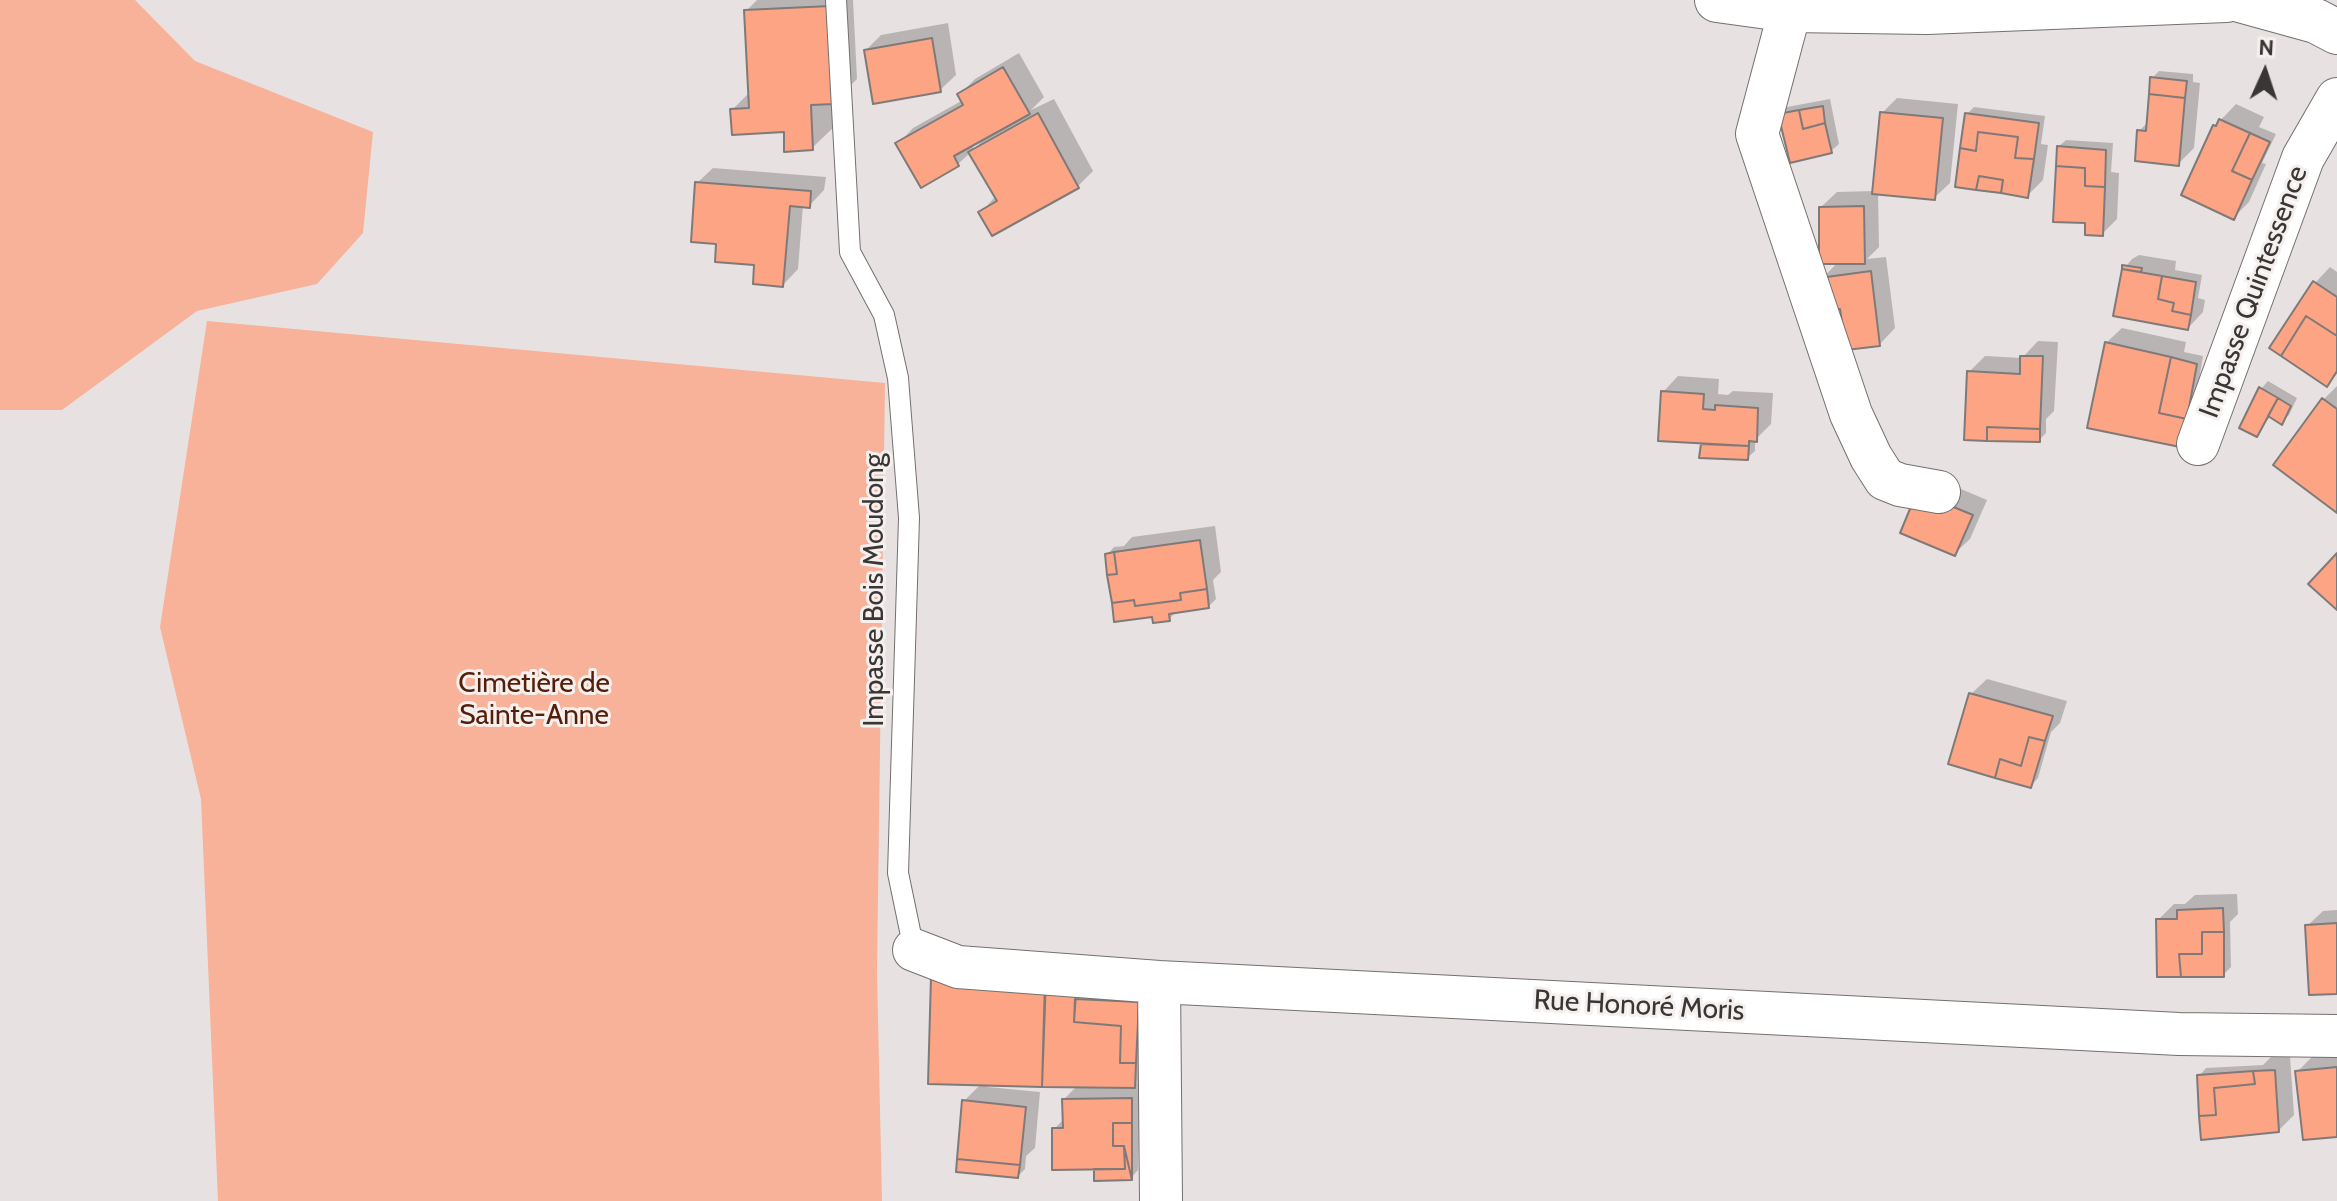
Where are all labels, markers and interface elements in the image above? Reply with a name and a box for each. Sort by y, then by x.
north arrow [2225,32,2305,112]
text: N [2258,34,2275,61]
street label: Impasse Quintessence [2193,162,2315,422]
street label: Impasse Bois Moudong [858,453,892,727]
park label: Cimetière de Sainte-Anne [458,667,610,733]
street label: Rue Honoré Moris [1533,984,1745,1028]

